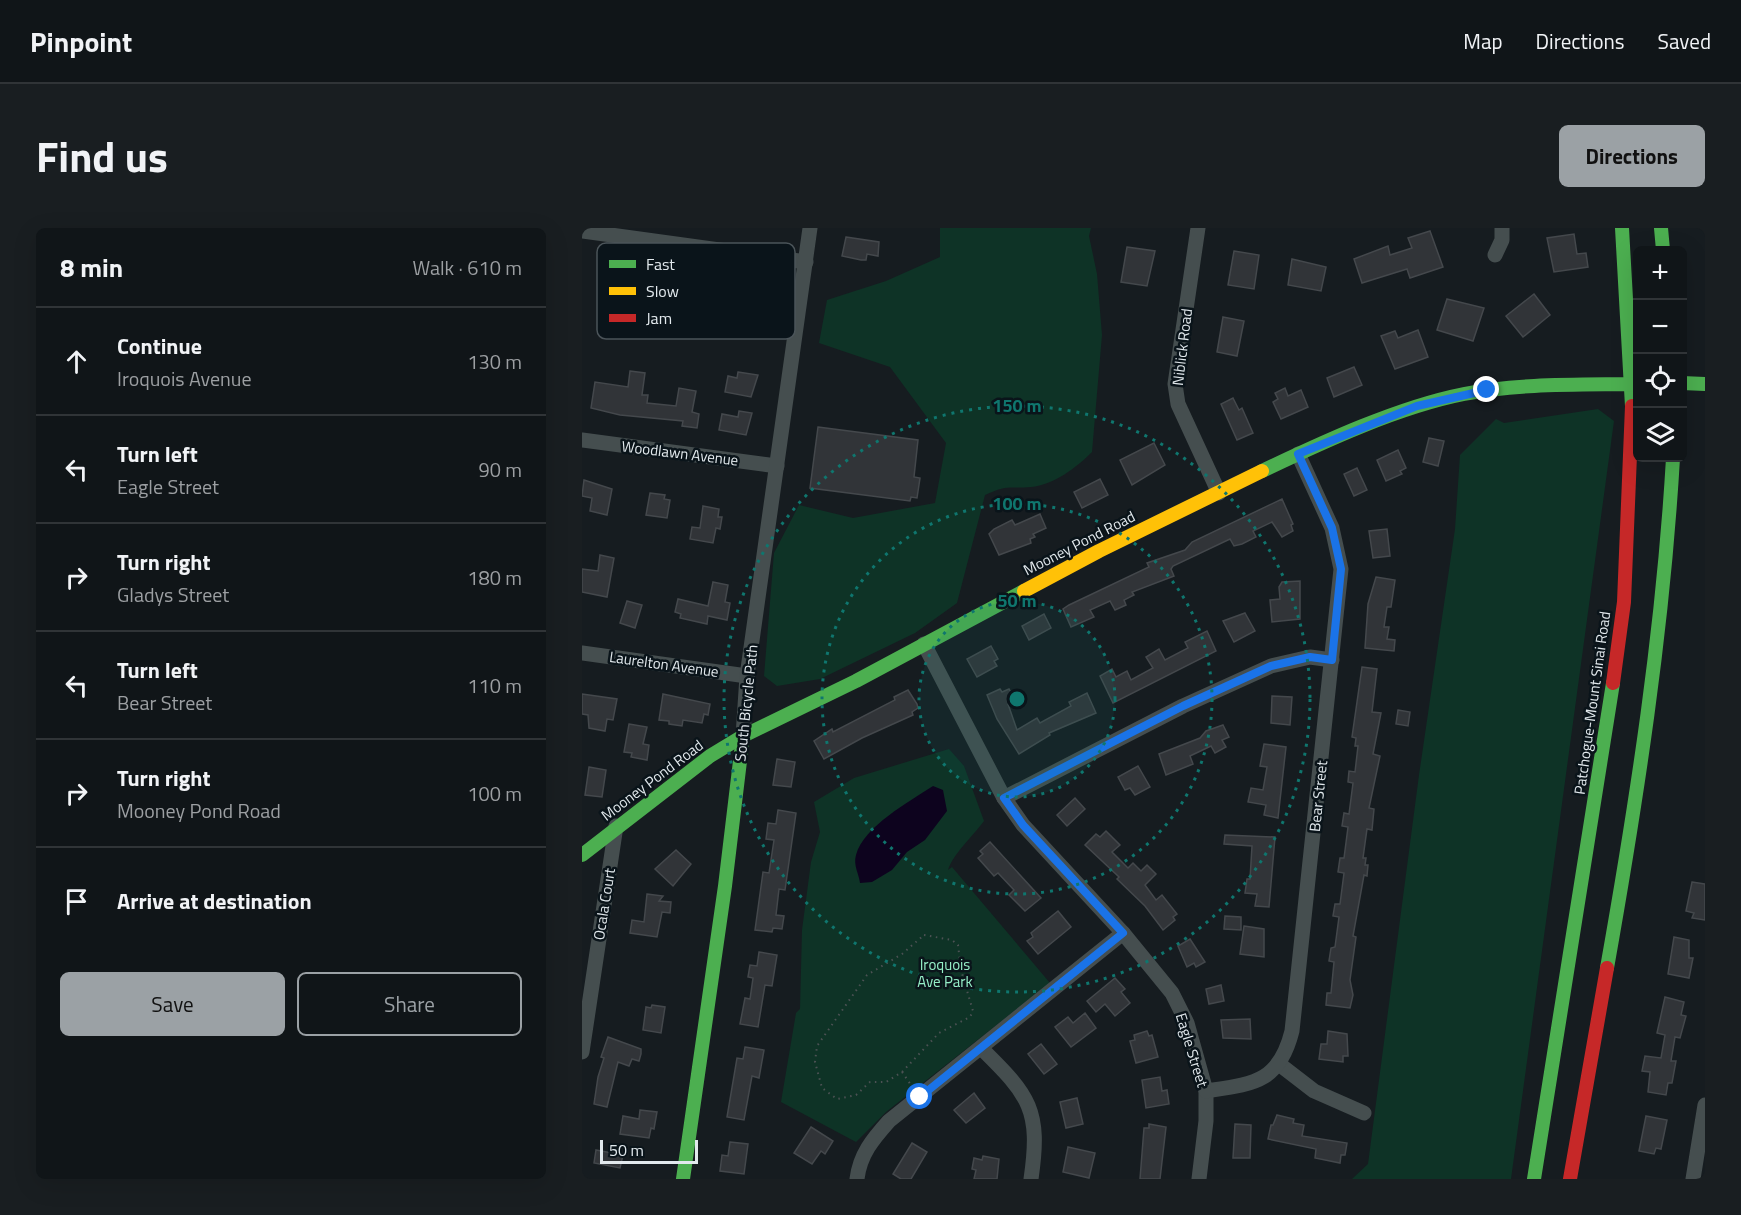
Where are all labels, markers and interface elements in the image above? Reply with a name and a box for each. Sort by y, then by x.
text: Pinpoint [30,20,132,63]
text: Map [1463,25,1503,57]
text: Directions [1536,25,1625,57]
text: Saved [1658,25,1711,57]
text: Find us [36,124,168,188]
button: Directions [1559,125,1705,187]
legend [597,243,795,339]
map controls [1633,246,1687,462]
button: + [1633,246,1687,300]
text: 8 min [60,248,123,287]
text: Walk · 610 m [413,252,522,283]
text: Fast [646,252,675,276]
text: Slow [646,279,679,303]
button: − [1633,300,1687,354]
text: Jam [646,306,672,330]
street label: Niblick Road [1166,307,1198,387]
text: Continue [117,329,202,363]
icon: ahead [60,345,93,378]
text: 130 m [467,346,522,377]
button: locate [1633,354,1687,408]
text: Iroquois Avenue [117,363,252,394]
route end [1473,376,1499,402]
text: 150 m [992,392,1042,419]
button: layers [1633,408,1687,462]
street label: Woodlawn Avenue [620,434,740,472]
text: Turn left [117,437,198,471]
icon: left [60,453,93,486]
text: 90 m [478,454,522,485]
text: Eagle Street [117,471,219,502]
text: 100 m [992,490,1042,517]
street label: Mooney Pond Road [1019,505,1139,581]
text: Turn right [117,545,211,579]
icon: right [60,561,93,594]
text: 180 m [467,562,522,593]
text: Gladys Street [117,579,229,610]
text: 50 m [997,587,1037,614]
street label: Patchogue-Mount Sinai Road [1568,610,1616,796]
street label: South Bicycle Path [728,643,764,763]
street label: Laurelton Avenue [608,645,720,683]
text: Turn left [117,653,198,687]
icon: left [60,669,93,702]
text: 110 m [467,670,522,701]
text: Bear Street [117,687,212,718]
centre of rings [1007,689,1027,709]
street label: Mooney Pond Road [596,734,708,826]
street label: Bear Street [1303,759,1333,833]
text: Turn right [117,761,211,795]
icon: right [60,777,93,810]
text: 100 m [467,778,522,809]
text: Mooney Pond Road [117,795,281,826]
street label: Ocala Court [587,866,621,942]
text: Arrive at destination [117,884,312,918]
icon: arrive [60,885,93,918]
park label: Iroquois Ave Park [917,953,973,993]
button: Save [60,972,285,1036]
button: Share [297,972,522,1036]
street label: Eagle Street [1170,1010,1214,1091]
route start [906,1083,932,1109]
scale bar [600,1137,698,1164]
text: 50 m [609,1138,644,1162]

